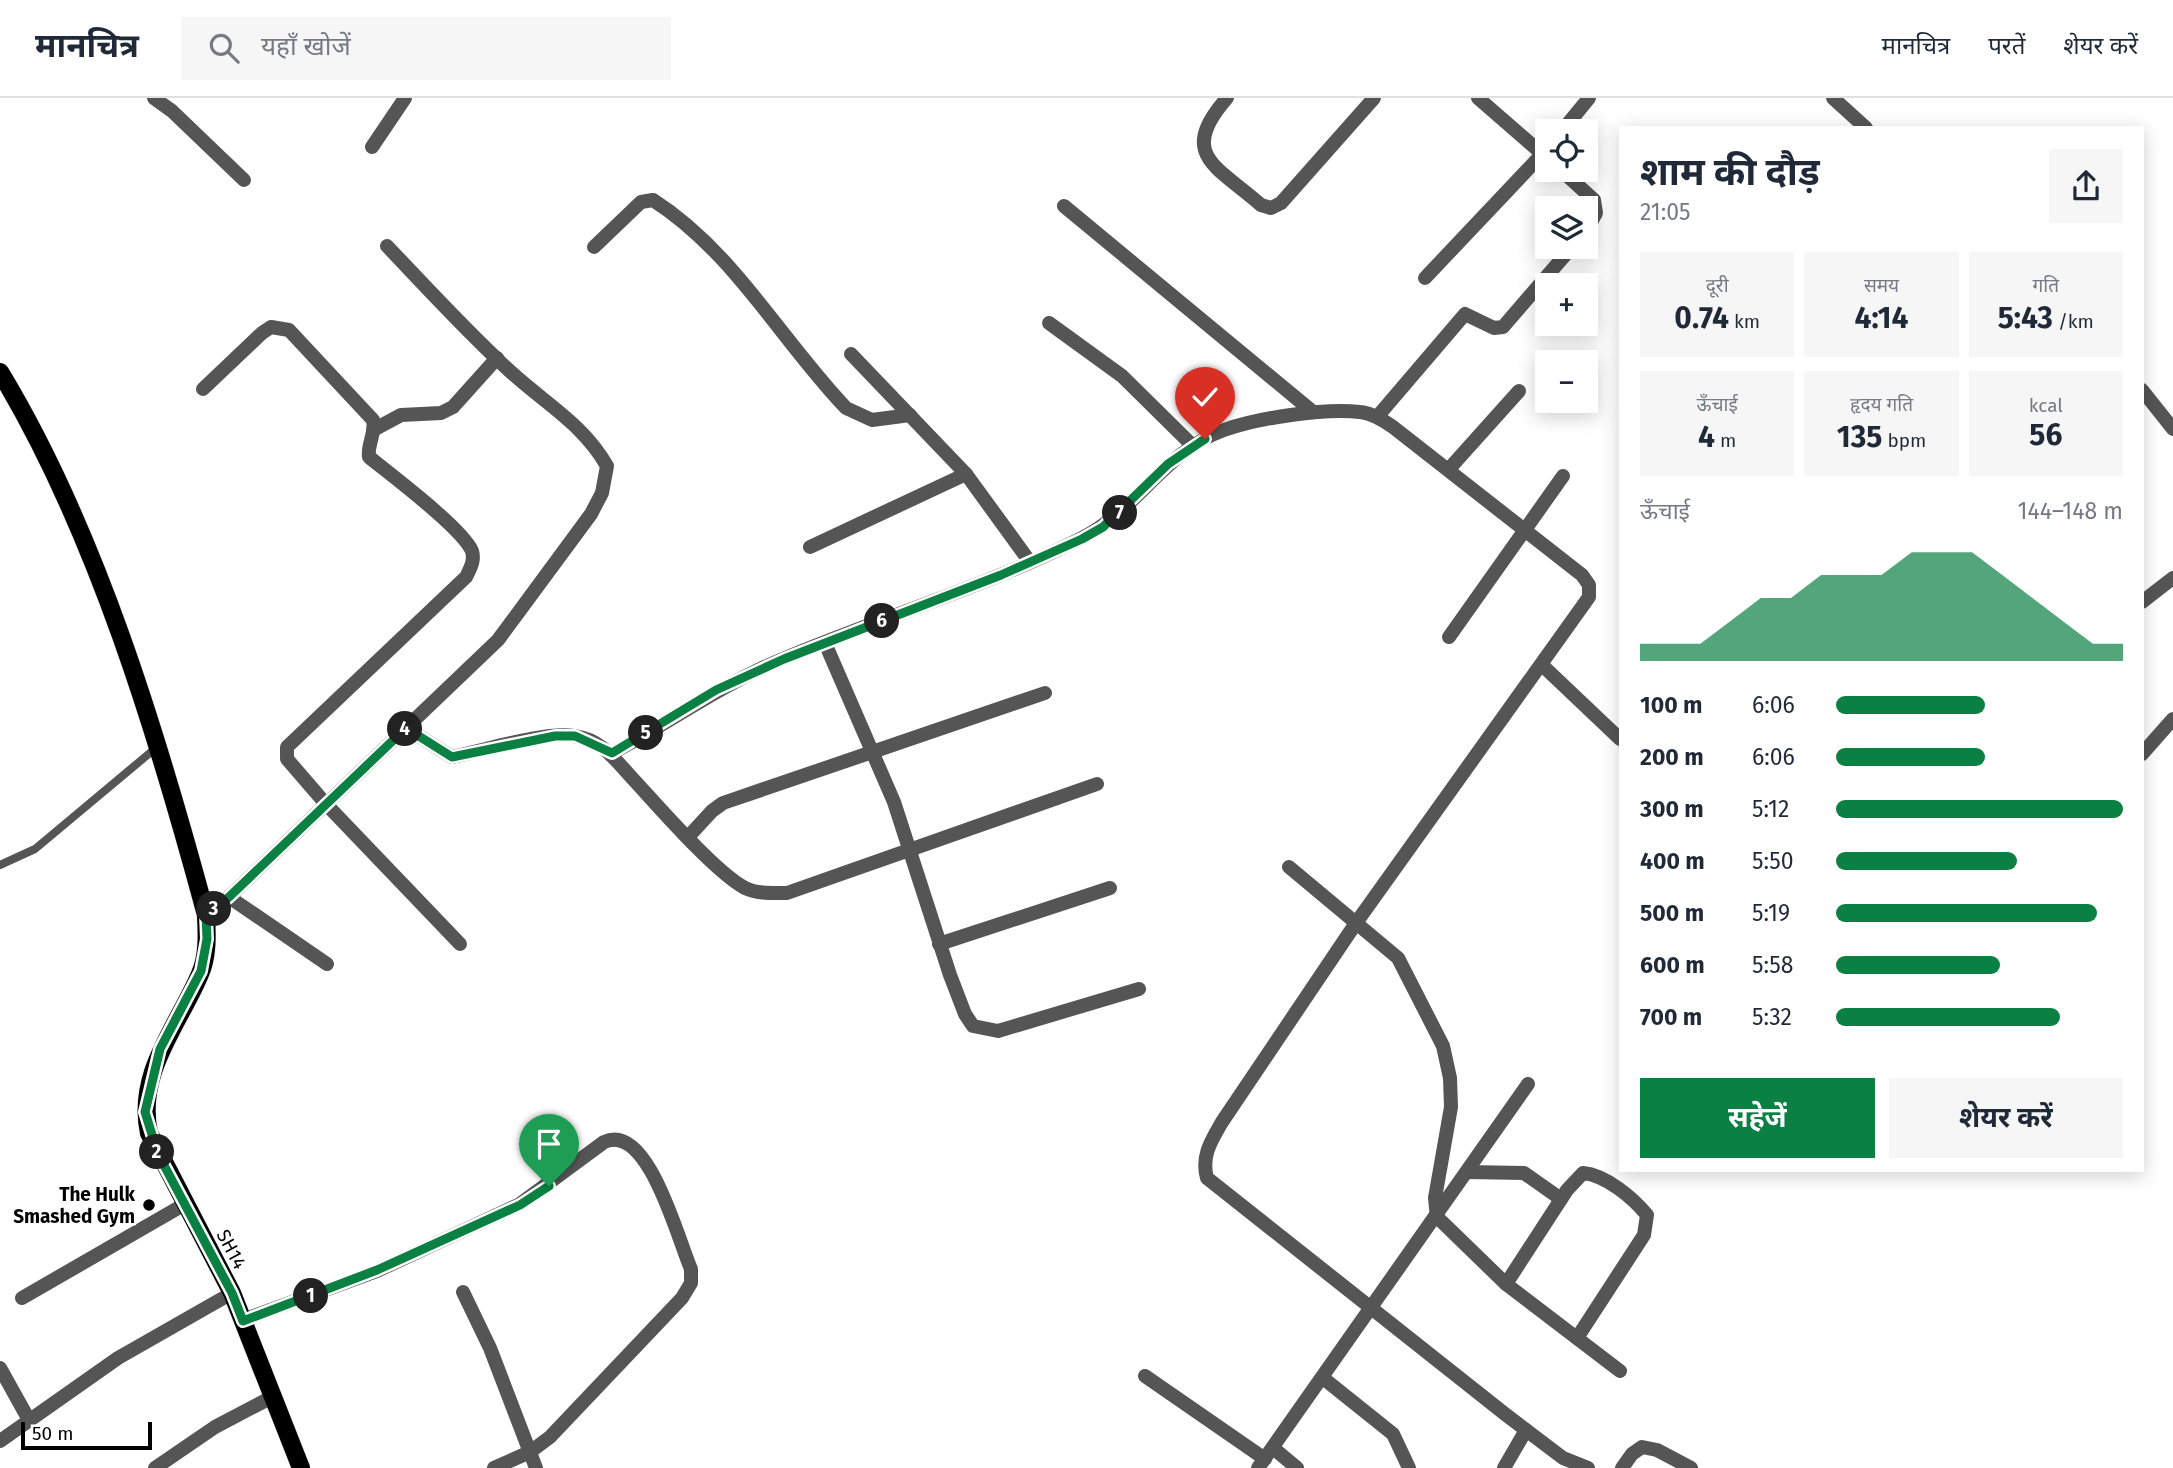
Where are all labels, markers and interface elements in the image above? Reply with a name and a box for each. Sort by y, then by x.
search box [181,17,671,80]
text: मानचित्र [35,26,139,66]
icon: search [205,29,243,67]
text: यहाँ खोजें [261,31,351,62]
text: मानचित्र [1882,32,1950,60]
text: परतें [1988,32,2025,60]
text: शेयर करें [2063,32,2138,60]
map controls [1535,119,1598,413]
button: locate [1535,119,1598,182]
text: शाम की दौड़ [1640,149,1820,195]
button: share [2049,149,2123,223]
button: layers [1535,196,1598,259]
text: 21:05 [1640,198,1691,226]
button: + [1535,273,1598,336]
text: दूरी [1706,274,1729,297]
text: समय [1864,274,1899,297]
text: गति [2033,274,2059,297]
text: 0.74 [1674,300,1729,336]
text: 4:14 [1854,300,1908,336]
text: 5:43 [1998,300,2053,336]
text: km [1729,310,1760,333]
text: /km [2053,310,2094,333]
button: − [1535,350,1598,413]
pin [1175,367,1235,439]
icon: check [1186,378,1224,416]
text: ऊँचाई [1697,393,1738,416]
text: हृदय गति [1850,393,1913,416]
text: kcal [2029,394,2063,417]
text: 56 [2029,417,2062,453]
text: 4 [1698,419,1715,455]
text: 135 [1837,419,1882,455]
text: m [1715,429,1736,452]
text: bpm [1882,429,1926,452]
pin: 7 [1102,496,1138,530]
text: ऊँचाई [1640,497,1690,525]
text: 144–148 m [2018,497,2123,525]
text: 7 [1115,501,1124,524]
pin: 6 [864,603,900,638]
text: 6 [876,609,887,632]
text: 100 m [1640,691,1702,719]
text: 6:06 [1752,691,1795,719]
pin: 4 [388,712,422,746]
pin: 5 [628,716,664,750]
text: 4 [399,717,410,740]
text: 5 [640,721,651,744]
text: 200 m [1640,743,1704,771]
text: 6:06 [1752,743,1795,771]
text: 300 m [1640,795,1704,823]
text: 5:12 [1752,795,1789,823]
text: 400 m [1640,847,1705,875]
text: 5:50 [1752,847,1794,875]
pin: 3 [196,892,232,926]
text: 3 [209,897,218,920]
text: 500 m [1640,899,1704,927]
text: 5:19 [1752,899,1790,927]
text: 600 m [1640,951,1705,979]
text: 5:58 [1752,951,1793,979]
text: 700 m [1640,1003,1702,1031]
text: 5:32 [1752,1003,1792,1031]
button: सहेजें [1640,1078,1875,1158]
button: शेयर करें [1889,1078,2123,1158]
pin [519,1114,579,1186]
icon: arrive [530,1125,568,1163]
pin: 2 [140,1134,174,1170]
text: 2 [152,1140,161,1163]
place label: The Hulk Smashed Gym [13,1183,136,1228]
marker: The Hulk Smashed Gym [141,1197,157,1213]
street label: SH14 [212,1225,251,1273]
pin: 1 [294,1278,328,1314]
text: 1 [306,1284,315,1307]
scale bar [21,1419,152,1451]
text: 50 m [32,1422,73,1445]

